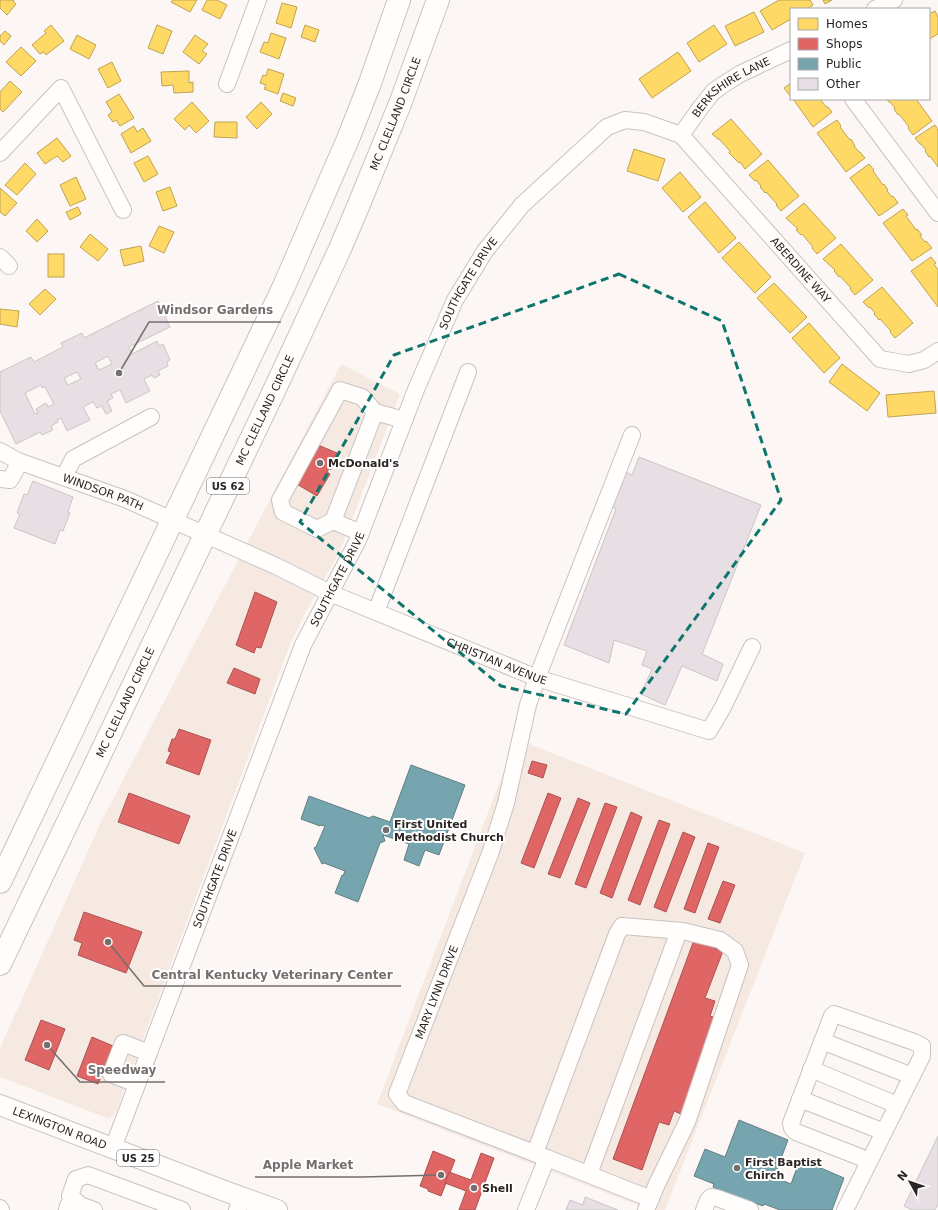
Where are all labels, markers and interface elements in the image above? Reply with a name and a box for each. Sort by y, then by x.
legend [790,8,930,100]
text: Homes [826,17,868,31]
text: Shops [826,37,862,51]
street label: MC CLELLAND CIRCLE [368,55,424,172]
street label: BERKSHIRE LANE [690,55,772,120]
text: Public [826,57,862,71]
text: Other [826,77,860,91]
street label: SOUTHGATE DRIVE [437,235,500,332]
street label: ABERDINE WAY [768,235,833,306]
callout: Windsor Gardens [149,298,281,322]
text: Windsor Gardens [157,303,273,317]
street label: MC CLELLAND CIRCLE [233,353,297,467]
place label: McDonald's [328,457,399,470]
marker: McDonald's [315,458,325,468]
street label: WINDSOR PATH [61,471,145,513]
road number: US 62 [207,478,249,494]
street label: SOUTHGATE DRIVE [308,530,368,629]
street label: CHRISTIAN AVENUE [444,635,549,688]
street label: MC CLELLAND CIRCLE [94,645,157,760]
place label: First United Methodist Church [394,818,504,844]
marker: First United Methodist Church [381,825,391,835]
street label: SOUTHGATE DRIVE [191,827,240,930]
street label: MARY LYNN DRIVE [413,943,461,1041]
callout: Central Kentucky Veterinary Center [144,962,401,986]
text: Central Kentucky Veterinary Center [151,968,393,982]
callout: Speedway [80,1058,165,1082]
text: Speedway [88,1063,157,1077]
street label: LEXINGTON ROAD [11,1104,108,1152]
road number: US 25 [117,1150,159,1166]
callout: Apple Market [255,1153,362,1177]
place label: First Baptist Chirch [745,1156,822,1182]
text: Apple Market [263,1158,353,1172]
north arrow [890,1162,930,1202]
marker: First Baptist Chirch [732,1163,742,1173]
text: N [895,1168,911,1184]
place label: Shell [482,1182,513,1195]
marker: Shell [469,1183,479,1193]

